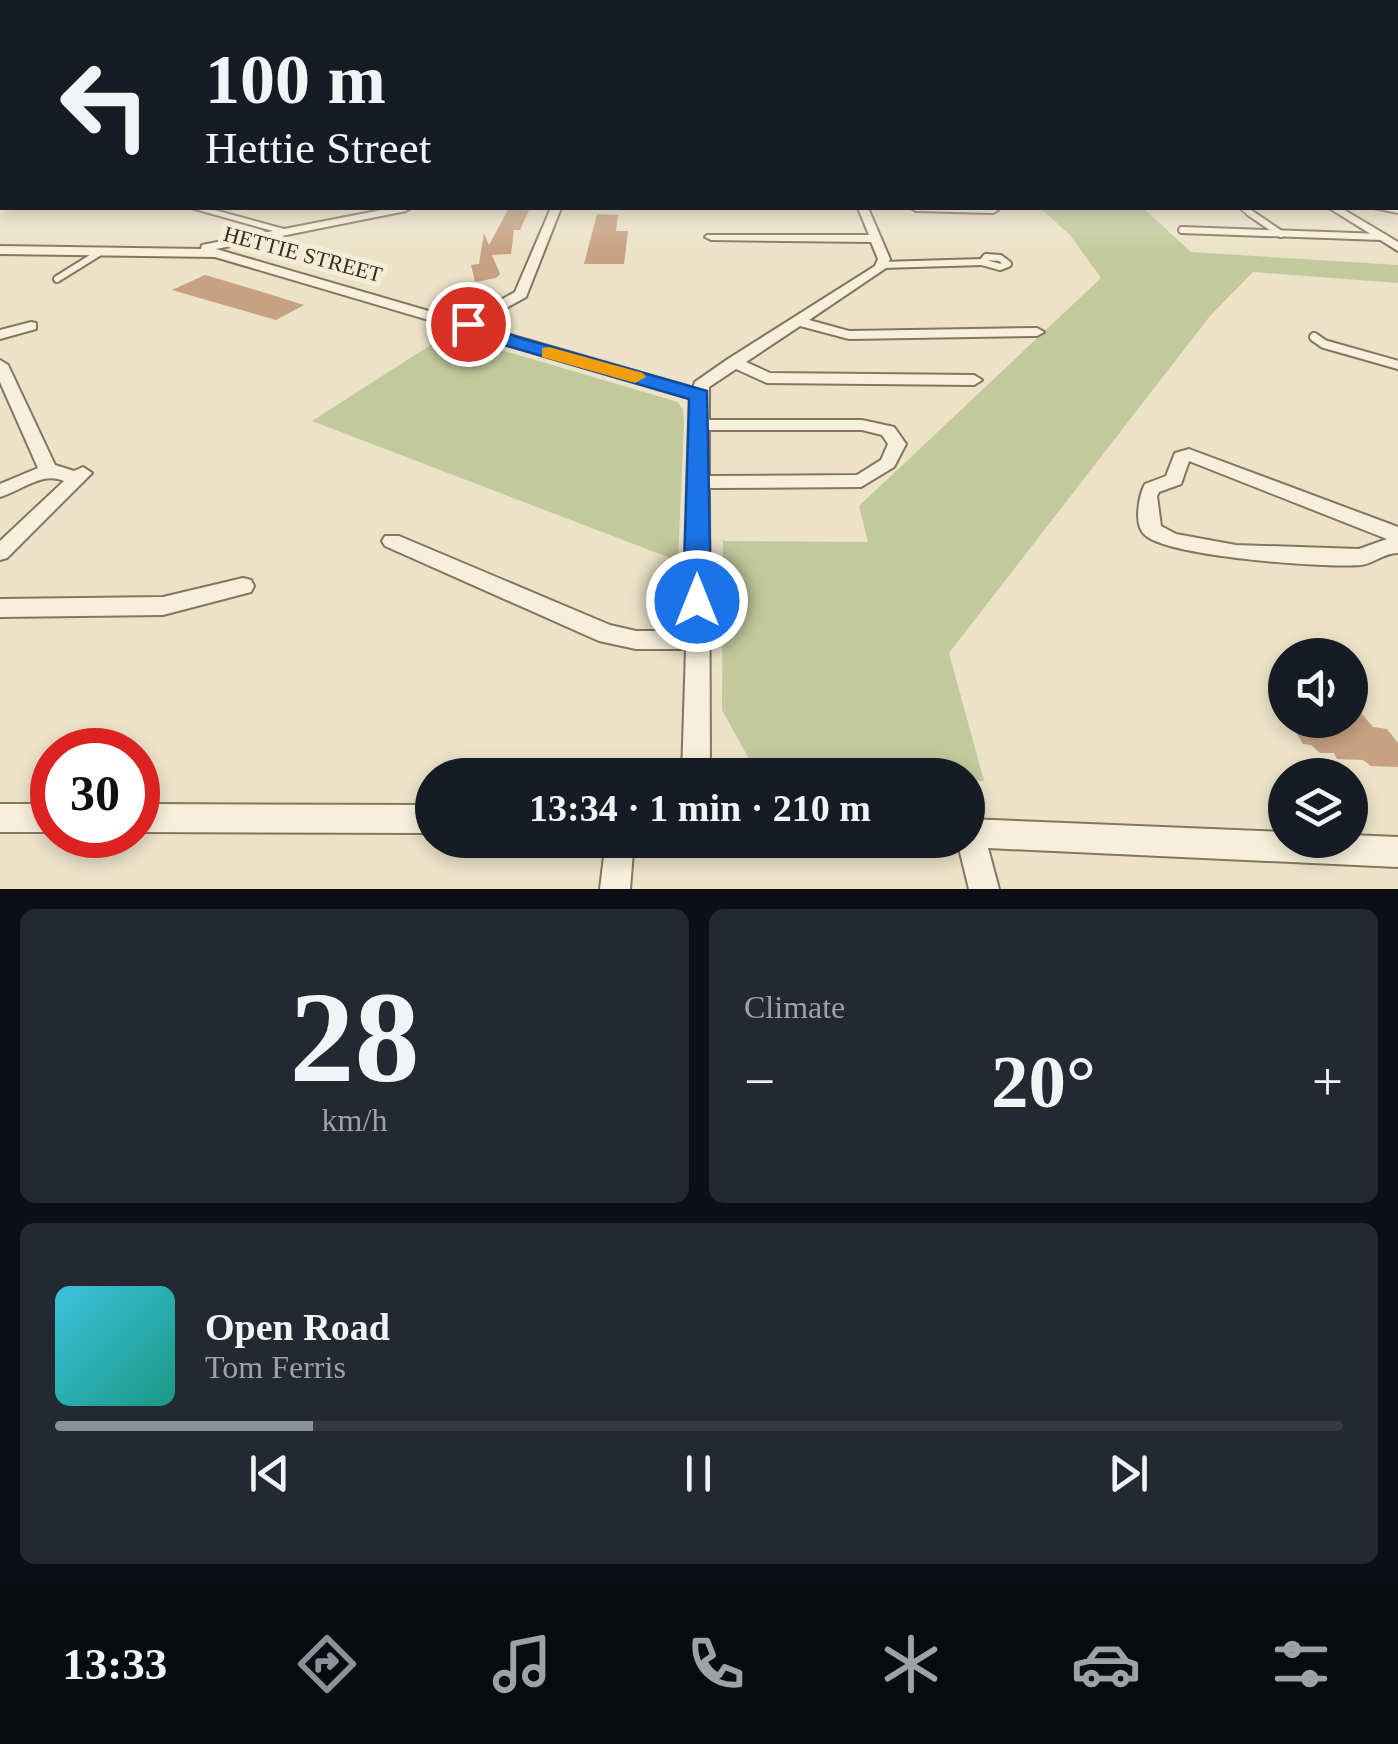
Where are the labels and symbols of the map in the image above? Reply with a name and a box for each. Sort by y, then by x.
street label: HETTIE STREET [221,221,386,287]
pin [426,282,511,367]
position arrow [645,549,749,653]
speed limit sign: 30 [30,728,160,858]

